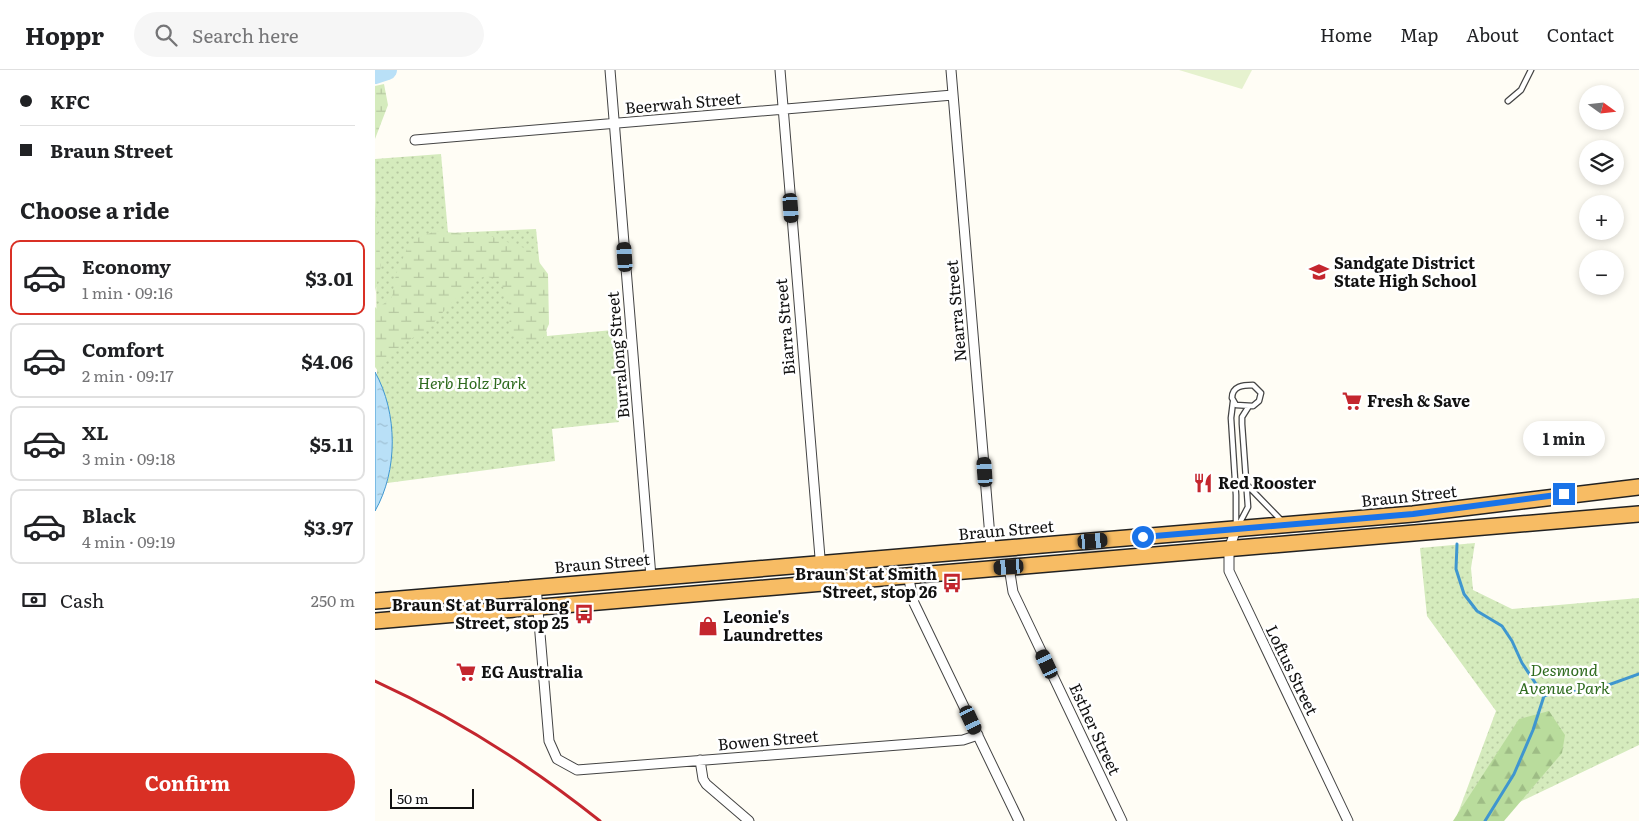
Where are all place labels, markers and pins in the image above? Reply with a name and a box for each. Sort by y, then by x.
place label: Sandgate District State High School [1334,250,1477,292]
school or university icon: Sandgate District State High School [1308,261,1330,283]
place label: Fresh & Save [1367,388,1470,412]
supermarket icon: Fresh & Save [1341,390,1363,412]
place label: Red Rooster [1218,470,1316,494]
restaurant icon: Red Rooster [1192,472,1214,494]
place label: Braun St at Smith Street, stop 26 [795,561,937,603]
bus stop icon: Braun St at Smith Street, stop 26 [941,572,963,594]
place label: Braun St at Burralong Street, stop 25 [392,592,569,634]
bus stop icon: Braun St at Burralong Street, stop 25 [573,603,595,625]
place label: Leonie's Laundrettes [723,604,823,646]
shop icon: Leonie's Laundrettes [697,615,719,637]
place label: EG Australia [481,659,584,683]
supermarket icon: EG Australia [455,661,477,683]

